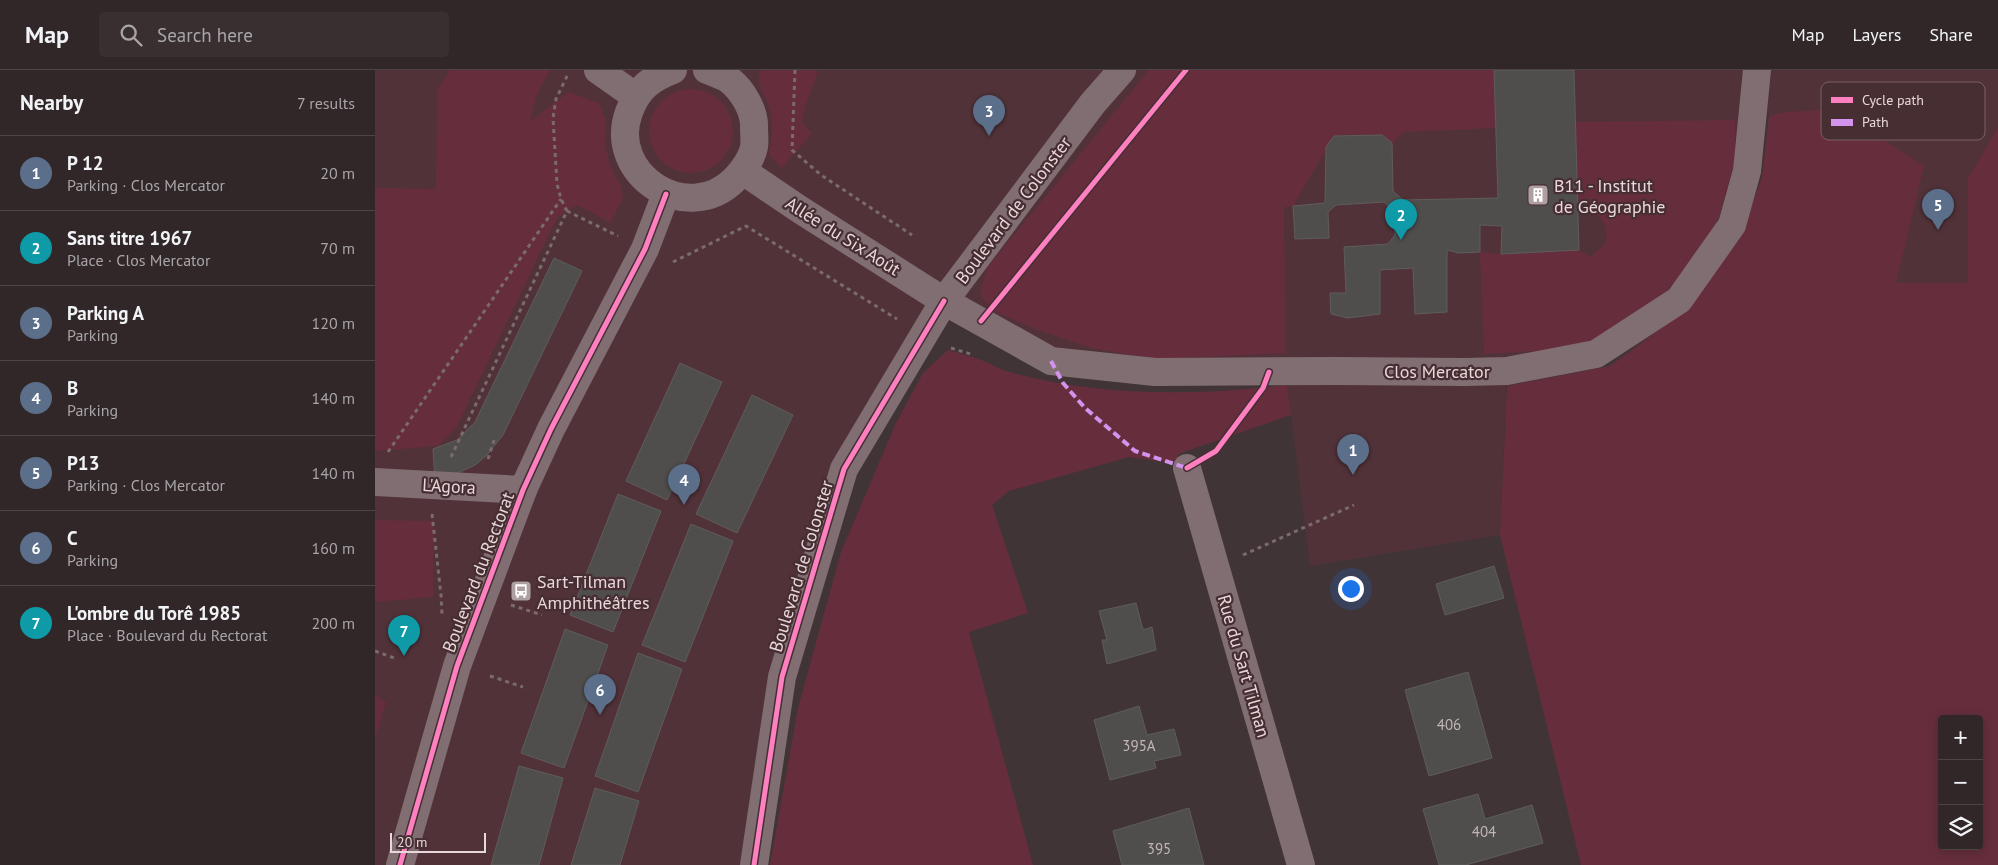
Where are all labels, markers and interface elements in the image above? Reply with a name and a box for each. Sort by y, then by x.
search box [99,12,449,57]
text: Map [25,19,69,50]
icon: search [117,21,145,49]
text: Search here [157,23,253,47]
text: Map [1792,23,1824,46]
text: Layers [1852,23,1901,46]
text: Share [1929,23,1973,46]
legend [1821,82,1985,140]
text: Nearby [20,89,83,116]
text: Cycle path [1862,91,1924,109]
text: 7 results [297,93,355,113]
pin: 3 [973,95,1005,136]
text: Path [1862,113,1889,131]
street label: Boulevard de Colonster [950,132,1076,288]
text: P 12 [67,151,103,175]
text: 1 [31,163,41,183]
text: 20 m [320,163,355,183]
place label: B11 - Institut de Géographie [1554,174,1666,218]
text: Parking · Clos Mercator [67,175,225,195]
building icon: B11 - Institut de Géographie [1526,183,1550,207]
pin: 5 [1922,189,1954,230]
street label: Allée du Six Août [781,191,905,281]
pin: 2 [1385,199,1417,240]
text: Sans titre 1967 [67,226,192,250]
text: 2 [31,238,41,258]
text: 70 m [320,238,355,258]
text: Place · Clos Mercator [67,250,210,270]
text: Parking A [67,301,144,325]
text: 3 [31,313,41,333]
text: 120 m [312,313,355,333]
text: Parking [67,325,118,345]
street label: Clos Mercator [1384,360,1490,383]
text: B [67,376,78,400]
text: 4 [31,388,41,408]
text: 140 m [312,388,355,408]
text: Parking [67,400,118,420]
pin: 1 [1337,434,1369,475]
text: P13 [67,451,99,475]
text: 5 [31,463,41,483]
text: 140 m [312,463,355,483]
pin: 4 [668,464,700,505]
street label: L'Agora [422,473,476,499]
text: Parking · Clos Mercator [67,475,225,495]
street label: Boulevard de Colonster [764,477,838,655]
street label: Boulevard du Rectorat [437,489,519,655]
text: C [67,526,78,550]
text: 6 [31,538,41,558]
text: 160 m [312,538,355,558]
text: Parking [67,550,118,570]
place label: Sart-Tilman Amphithéâtres [537,570,650,614]
your location [1338,576,1364,602]
bus stop icon: Sart-Tilman Amphithéâtres [509,579,533,603]
street label: Rue du Sart Tilman [1213,592,1275,740]
text: L'ombre du Torê 1985 [67,601,241,625]
text: 7 [31,613,41,633]
text: 200 m [312,613,355,633]
pin: 7 [388,615,420,656]
text: Place · Boulevard du Rectorat [67,625,267,645]
pin: 6 [584,674,616,715]
house number: 406 [1437,715,1461,734]
map controls [1938,715,1983,850]
button: + [1938,715,1983,760]
house number: 395A [1122,736,1156,755]
button: − [1938,760,1983,805]
button: layers [1938,805,1983,850]
house number: 404 [1472,822,1496,841]
scale bar [390,830,486,853]
text: 20 m [397,833,427,851]
house number: 395 [1147,839,1171,858]

